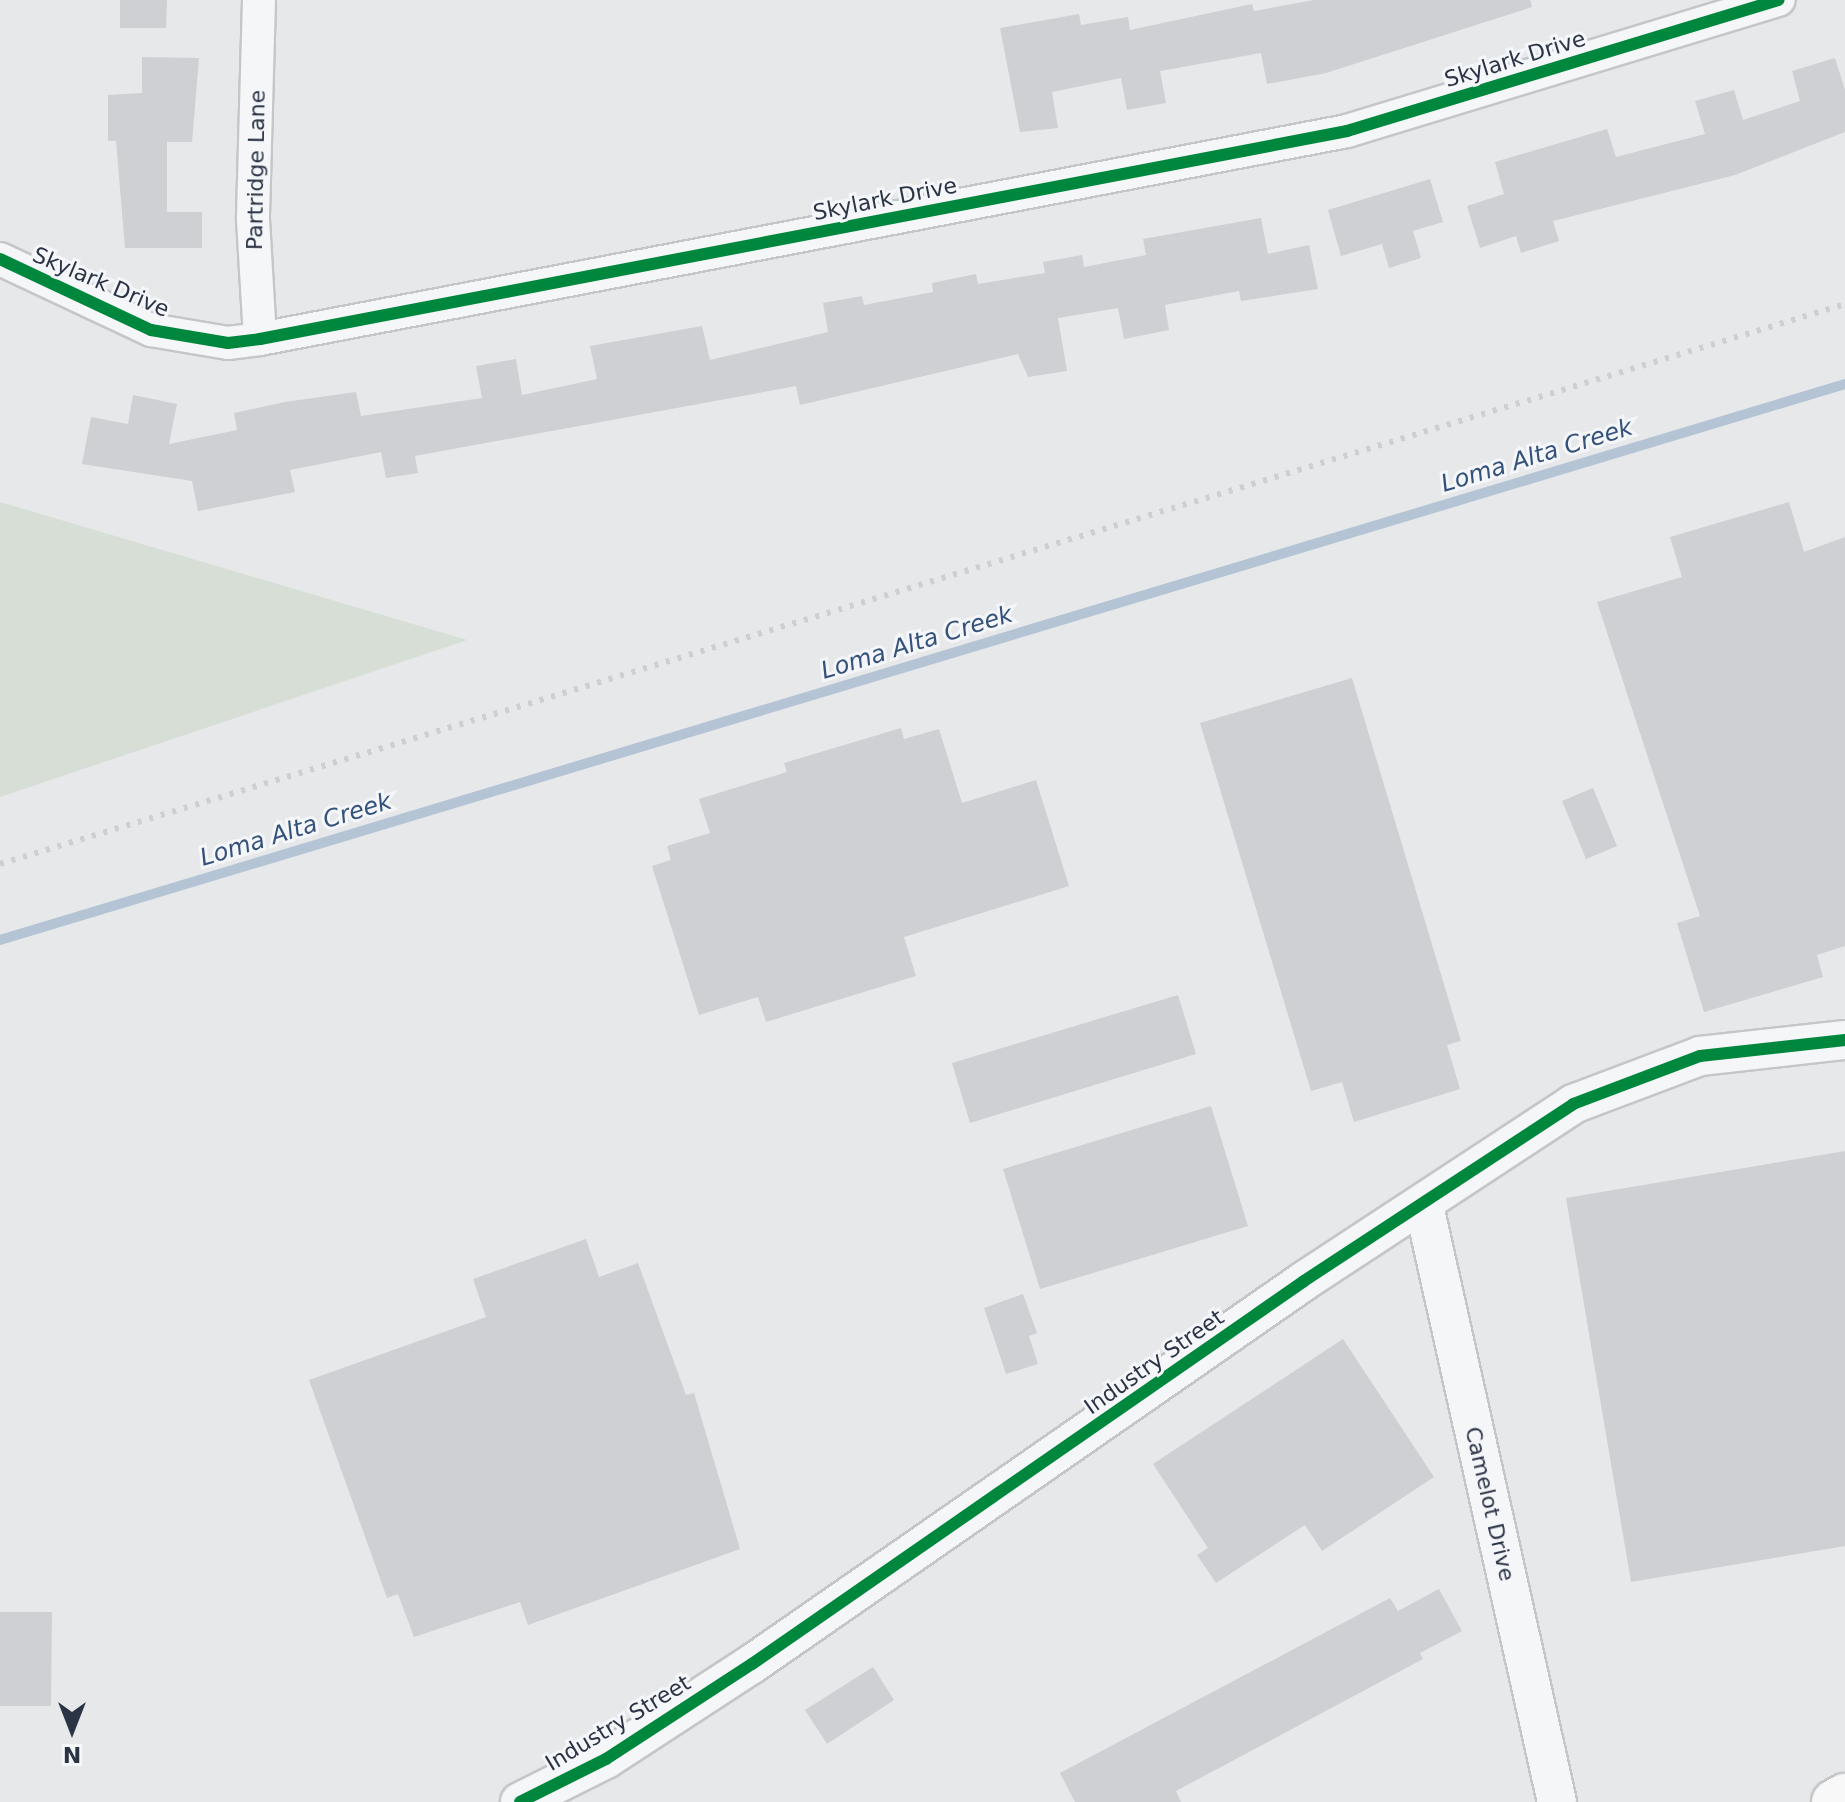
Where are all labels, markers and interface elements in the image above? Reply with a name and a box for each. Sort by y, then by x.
street label: Skylark Drive [1441,25,1589,93]
street label: Partridge Lane [241,90,271,250]
street label: Skylark Drive [811,172,959,226]
street label: Skylark Drive [29,241,173,323]
water label: Loma Alta Creek [1438,413,1636,499]
water label: Loma Alta Creek [818,600,1016,686]
water label: Loma Alta Creek [197,787,395,873]
street label: Industry Street [1079,1304,1229,1420]
street label: Camelot Drive [1459,1424,1521,1584]
street label: Industry Street [541,1669,695,1777]
north arrow [32,1690,112,1770]
text: N [63,1742,81,1767]

